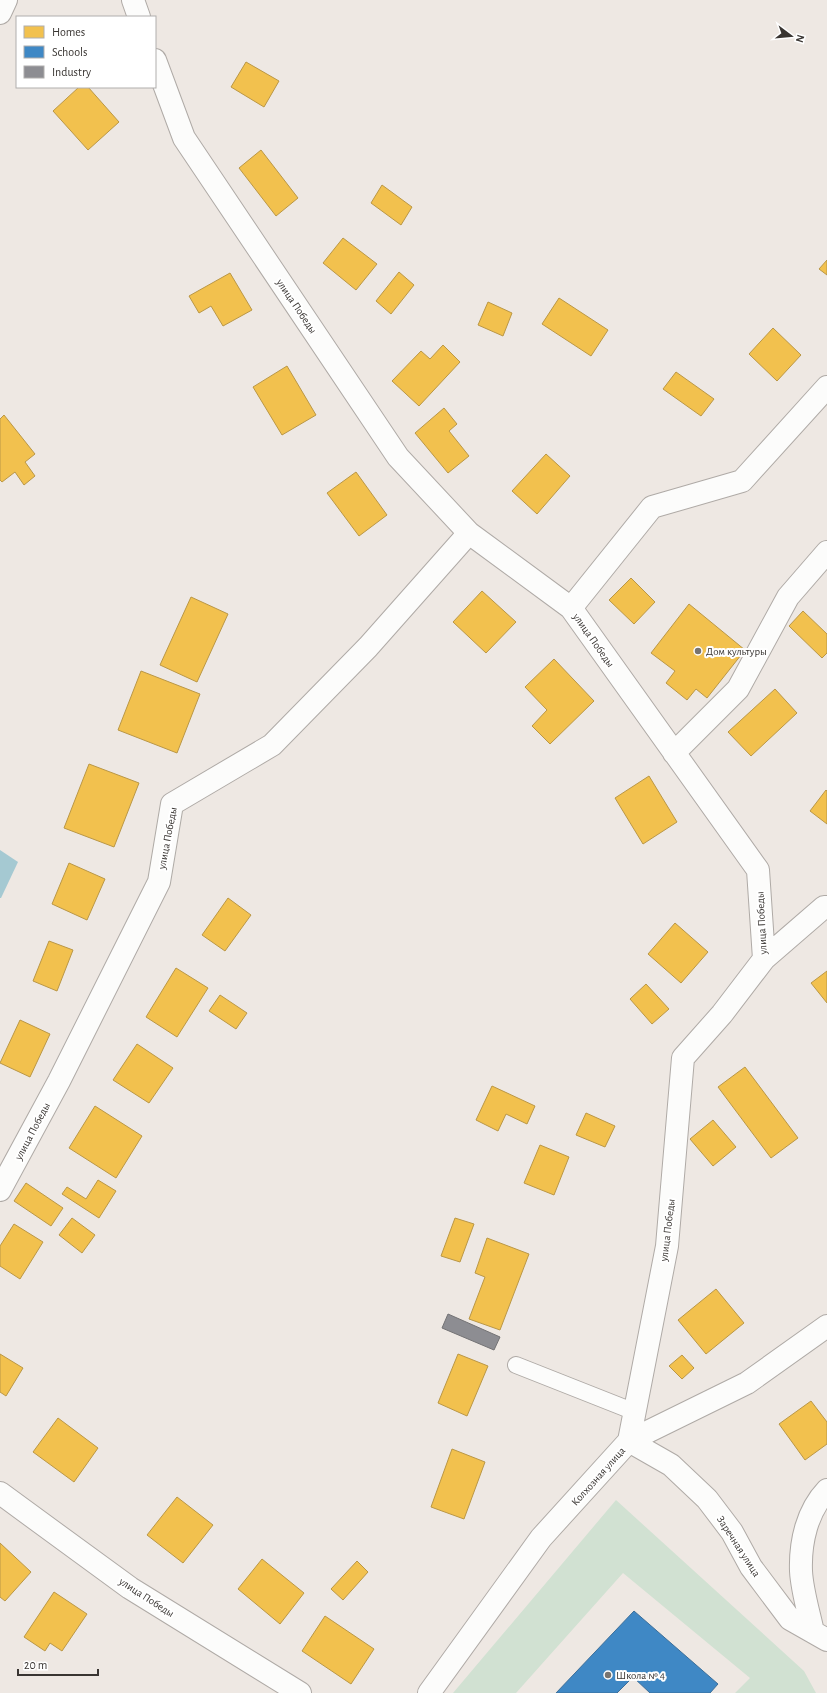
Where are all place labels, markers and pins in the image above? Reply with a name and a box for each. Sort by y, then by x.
marker: Дом культуры [693,646,703,656]
place label: Дом культуры [706,646,767,657]
marker: Школа № 4 [603,1670,613,1680]
place label: Школа № 4 [616,1670,665,1681]

